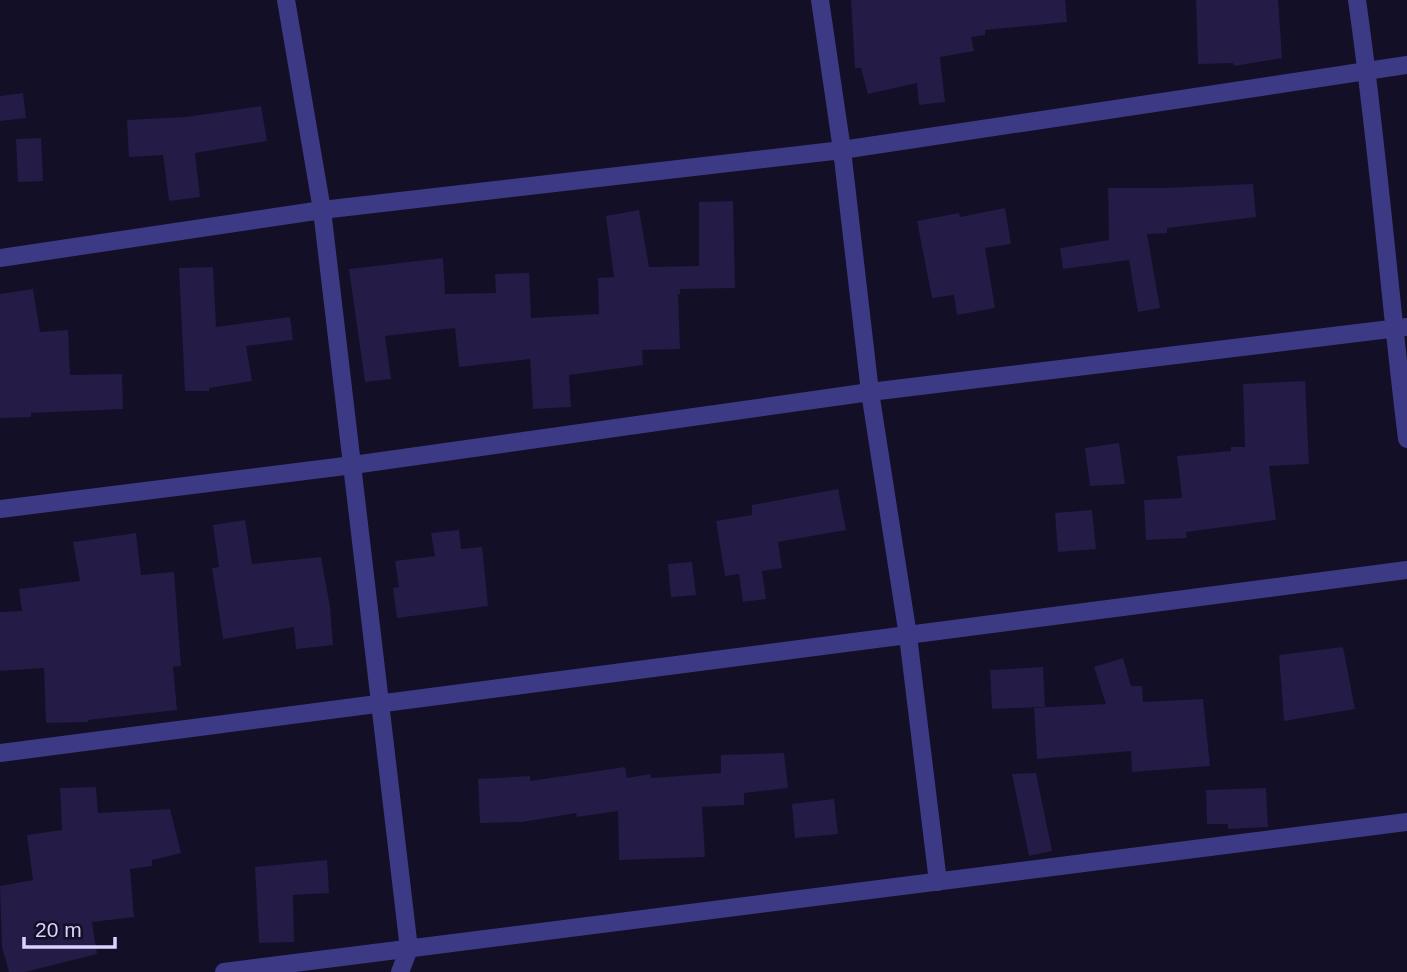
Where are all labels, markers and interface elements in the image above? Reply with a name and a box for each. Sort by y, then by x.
scale bar [24,906,116,950]
text: 20 m [35,918,82,941]

